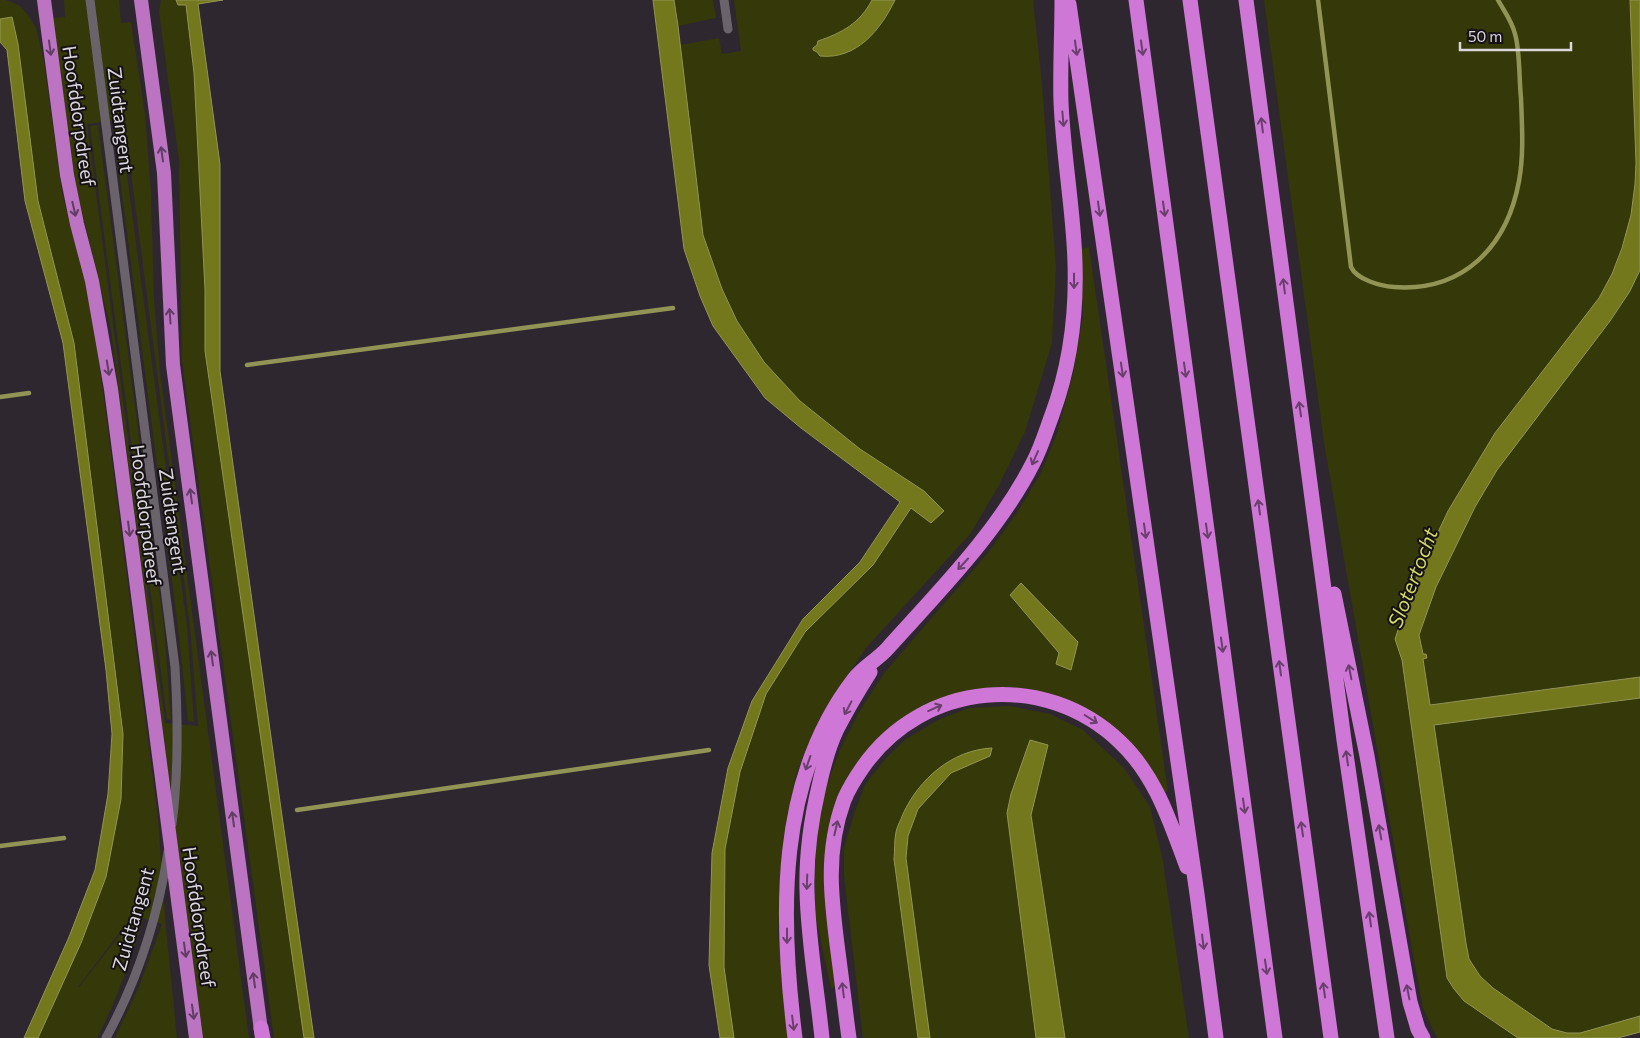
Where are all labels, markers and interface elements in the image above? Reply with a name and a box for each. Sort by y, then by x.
scale bar [1460,20,1571,52]
text: 50 m [1468,27,1502,45]
one-way arrow [45,40,55,56]
one-way arrow [1071,40,1081,56]
one-way arrow [1137,40,1147,56]
street label: Hoofddorpdreef [58,44,101,188]
street label: Zuidtangent [104,66,139,174]
one-way arrow [1058,110,1067,126]
one-way arrow [1257,117,1267,133]
one-way arrow [156,147,166,163]
one-way arrow [70,201,79,217]
one-way arrow [1094,201,1104,217]
one-way arrow [1159,201,1169,217]
one-way arrow [1069,272,1079,288]
one-way arrow [1278,278,1288,294]
one-way arrow [165,309,175,325]
one-way arrow [103,359,113,375]
one-way arrow [1117,362,1127,378]
one-way arrow [1180,362,1190,378]
one-way arrow [1295,402,1305,418]
street label: Hoofddorpdreef [126,443,167,587]
one-way arrow [1030,450,1040,465]
street label: Zuidtangent [155,467,192,576]
one-way arrow [185,489,195,505]
one-way arrow [1253,499,1263,515]
one-way arrow [125,521,135,537]
one-way arrow [1140,522,1150,538]
one-way arrow [1202,523,1212,539]
water label: Slotertocht [1382,524,1442,631]
one-way arrow [957,558,968,571]
one-way arrow [1217,637,1227,653]
one-way arrow [207,650,217,666]
one-way arrow [1275,660,1285,676]
one-way arrow [1345,665,1354,681]
one-way arrow [843,701,853,716]
one-way arrow [927,703,942,712]
one-way arrow [1084,714,1098,725]
one-way arrow [1342,751,1352,767]
one-way arrow [803,755,812,771]
one-way arrow [1239,798,1249,814]
one-way arrow [228,811,238,827]
one-way arrow [832,821,841,837]
one-way arrow [1297,821,1307,837]
one-way arrow [1374,824,1384,840]
street label: Hoofddorpdreef [178,845,221,989]
street label: Zuidtangent [107,864,158,973]
one-way arrow [803,873,812,889]
one-way arrow [1365,912,1375,928]
one-way arrow [782,928,792,944]
one-way arrow [1198,934,1208,950]
one-way arrow [180,941,190,957]
one-way arrow [1261,959,1271,975]
one-way arrow [249,972,259,988]
one-way arrow [838,982,848,998]
one-way arrow [1319,982,1329,998]
one-way arrow [1403,984,1412,1000]
one-way arrow [188,1004,198,1020]
one-way arrow [788,1015,798,1031]

